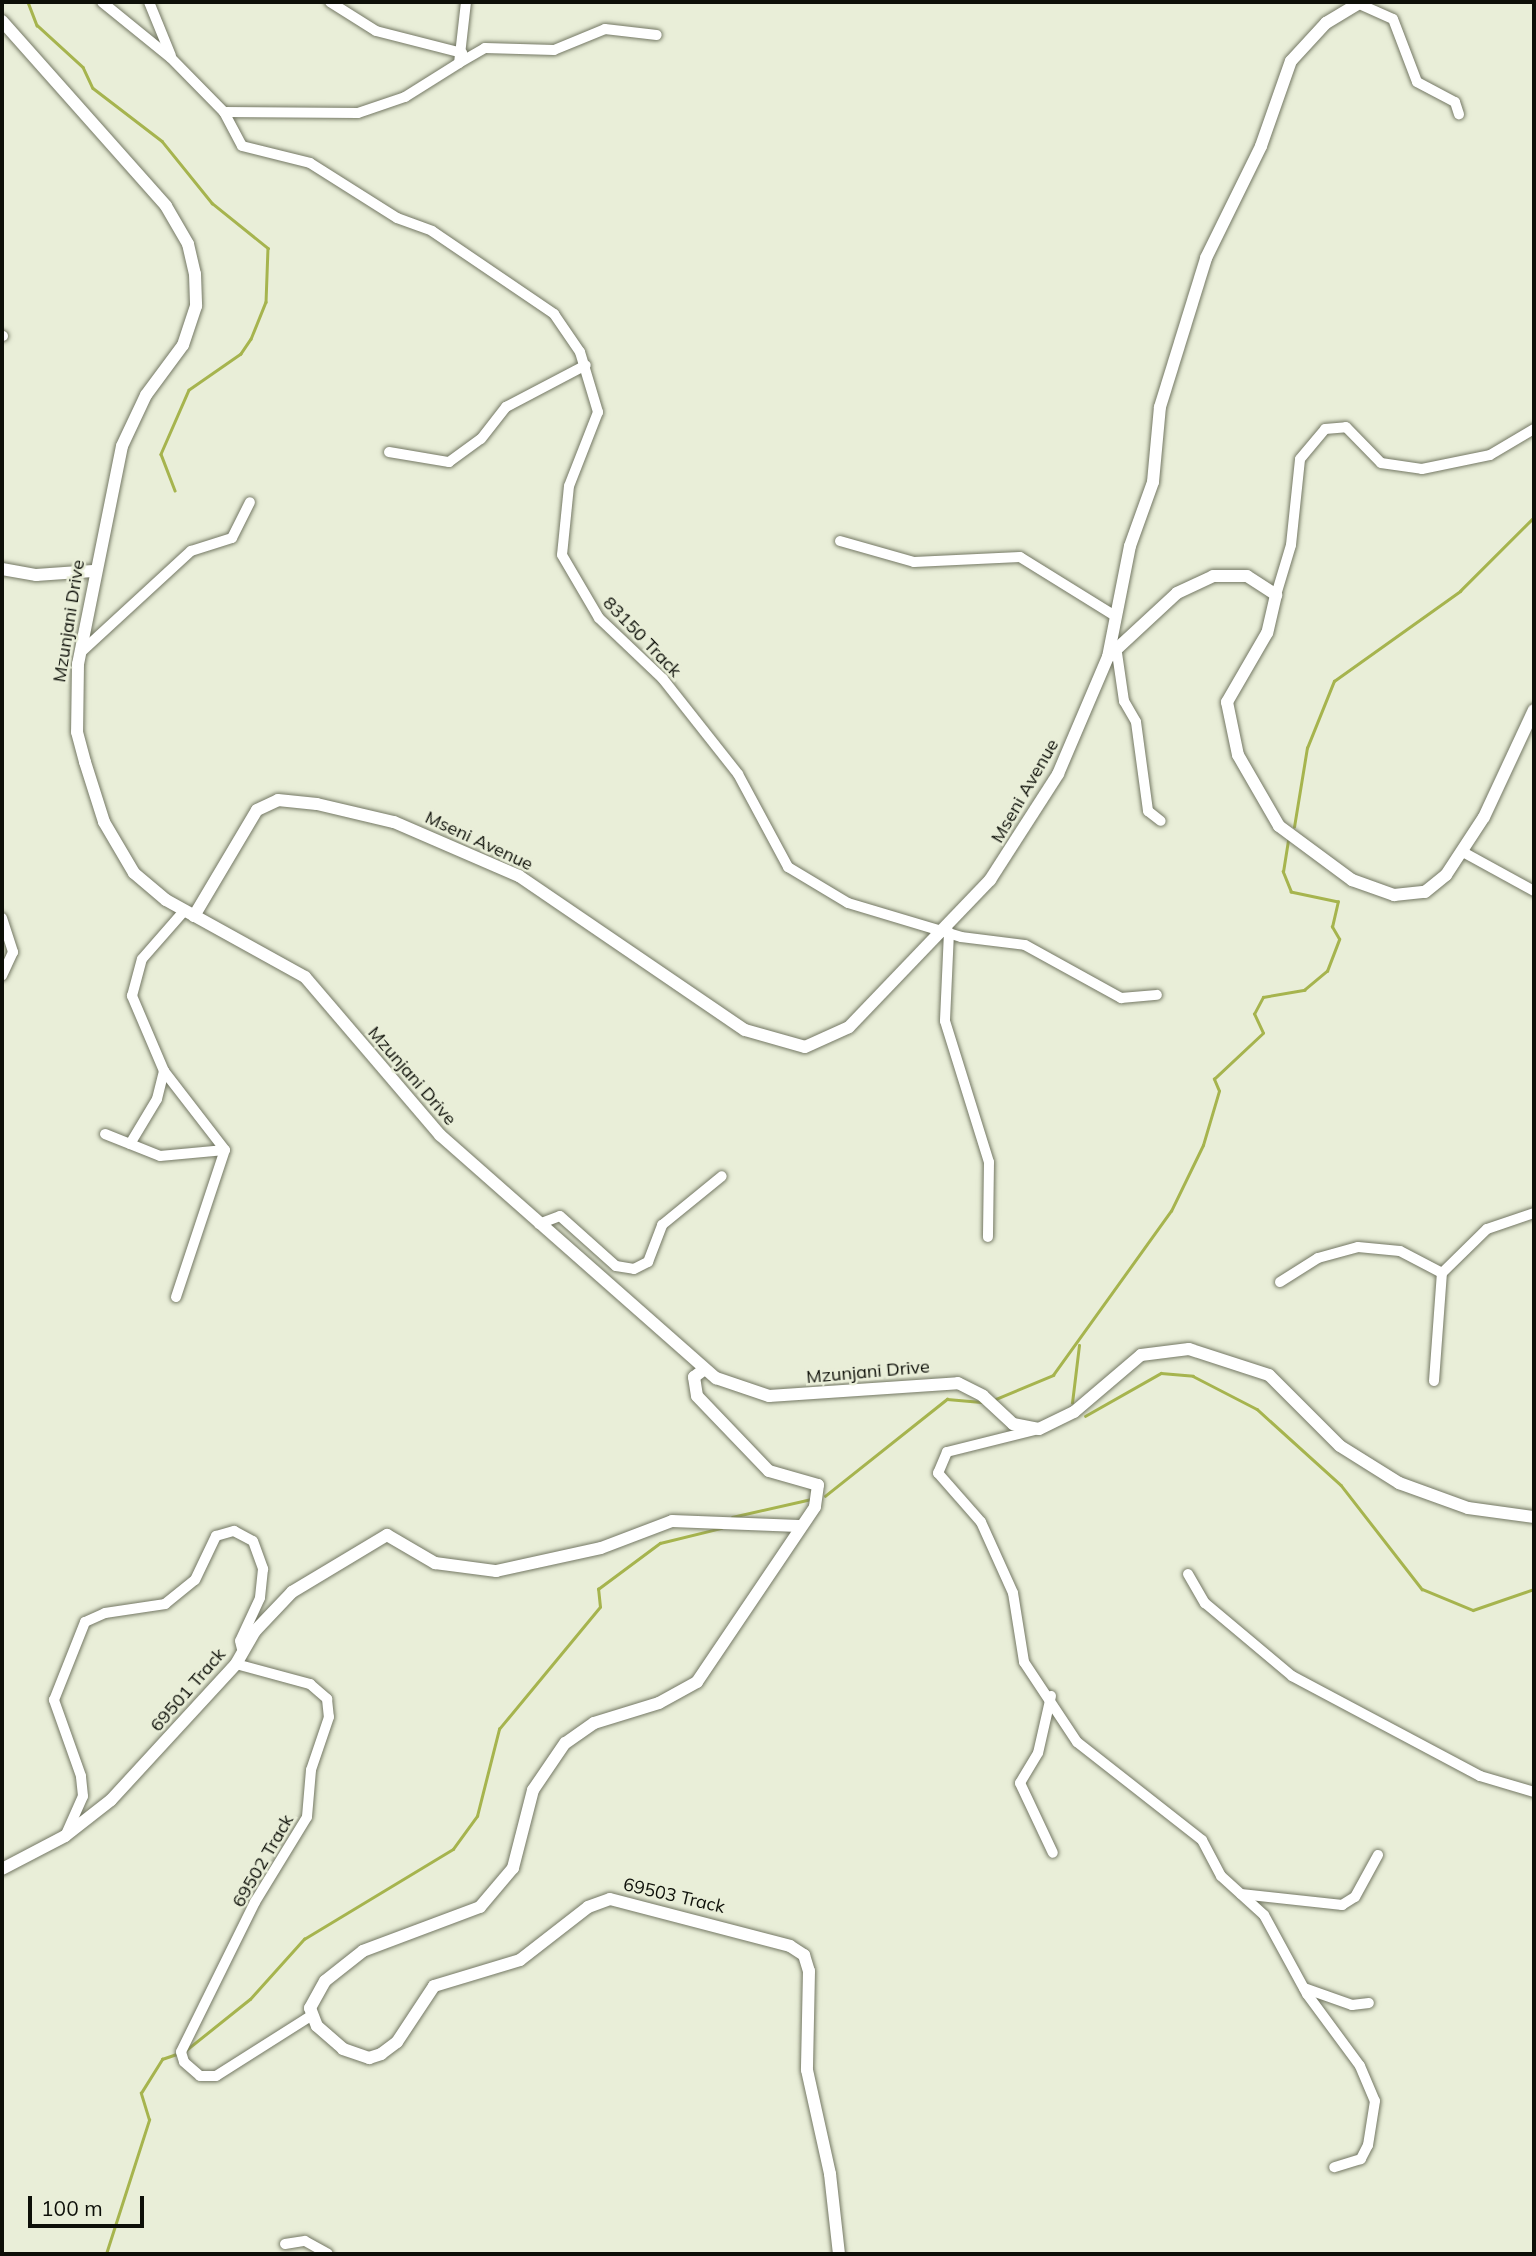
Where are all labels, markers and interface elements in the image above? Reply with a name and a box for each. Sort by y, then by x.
street label: Mzunjani Drive [49,558,89,684]
street label: 83150 Track [598,592,686,682]
street label: Mseni Avenue [987,735,1063,847]
street label: Mseni Avenue [422,807,536,875]
street label: Mzunjani Drive [363,1022,461,1130]
street label: Mzunjani Drive [805,1356,931,1388]
street label: 69501 Track [146,1644,230,1736]
street label: 69502 Track [228,1811,298,1911]
street label: 69503 Track [621,1874,727,1918]
scale bar [32,2182,147,2226]
text: 100 m [41,2195,103,2221]

